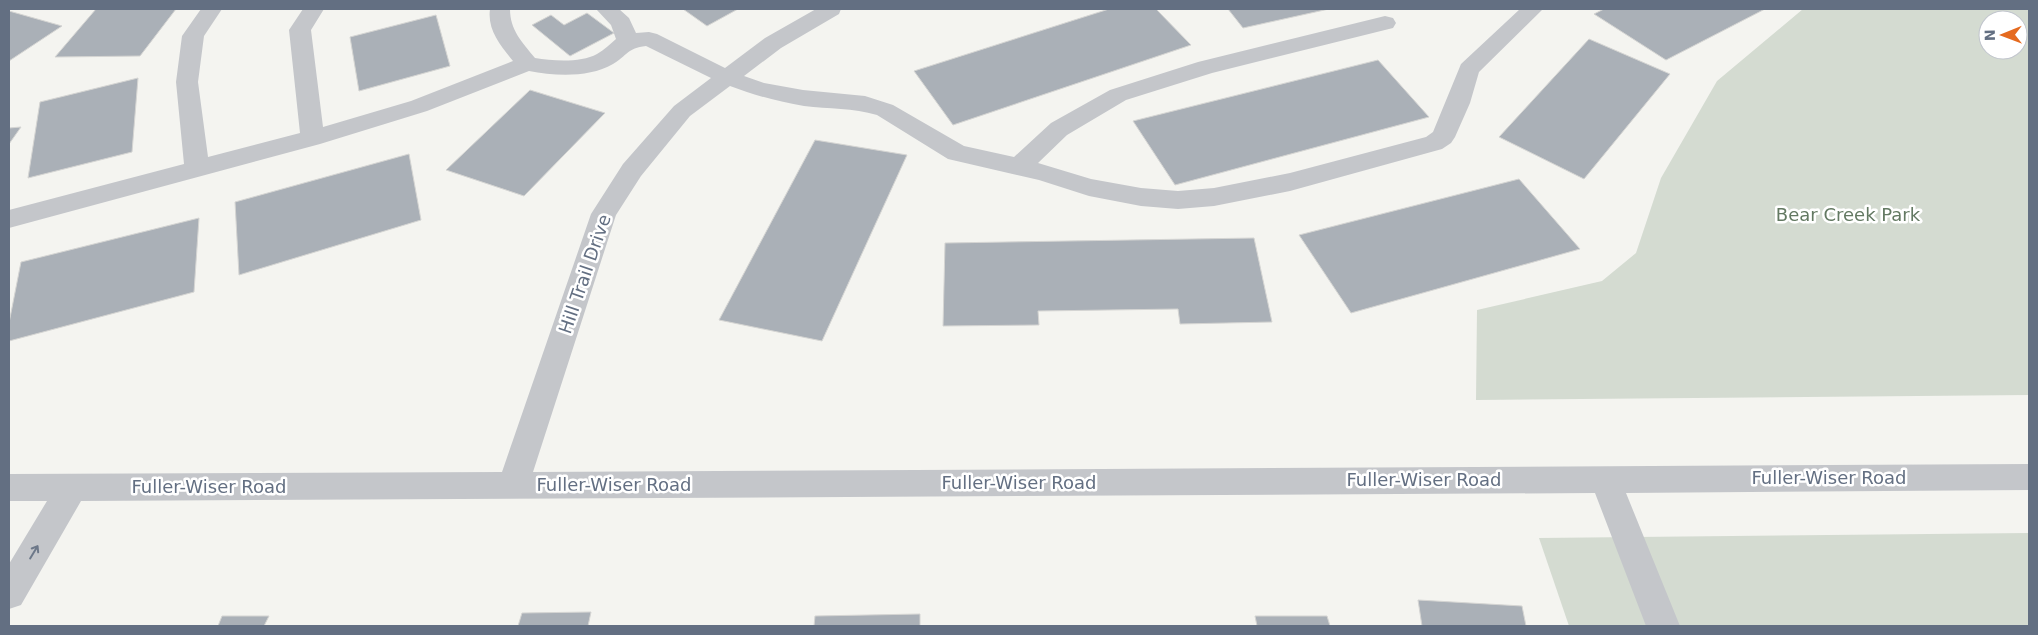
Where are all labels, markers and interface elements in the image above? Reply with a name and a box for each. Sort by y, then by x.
north arrow [1978,10,2028,60]
text: N [1982,29,1998,41]
park label: Bear Creek Park [1776,204,1921,225]
street label: Hill Trail Drive [554,211,615,336]
street label: Fuller-Wiser Road [1751,467,1907,488]
street label: Fuller-Wiser Road [1346,469,1502,490]
street label: Fuller-Wiser Road [941,472,1097,493]
street label: Fuller-Wiser Road [536,474,692,495]
street label: Fuller-Wiser Road [131,476,287,497]
one-way arrow [29,546,39,560]

